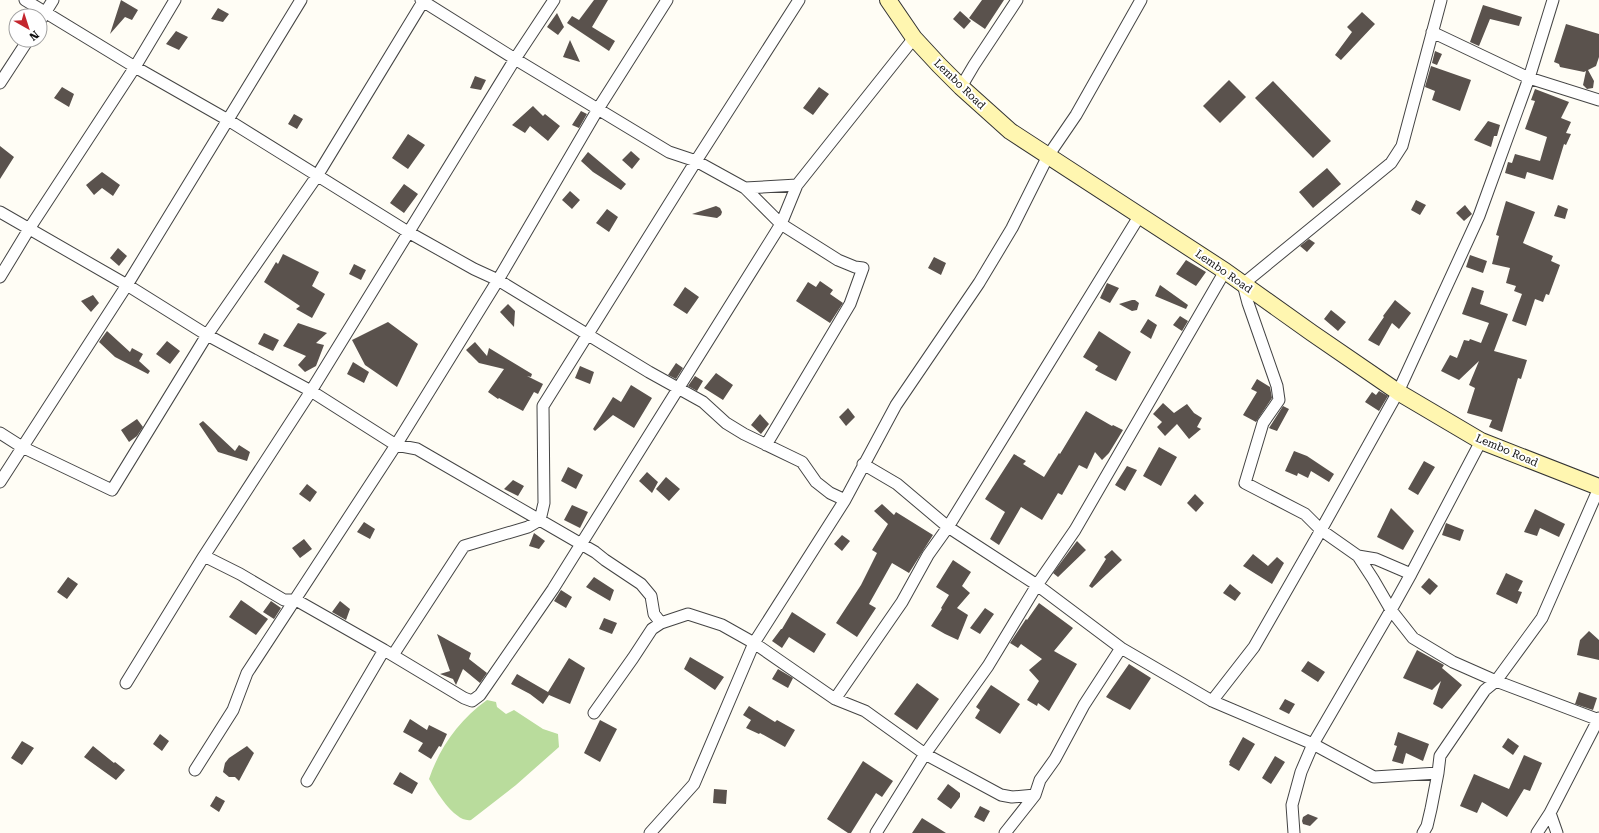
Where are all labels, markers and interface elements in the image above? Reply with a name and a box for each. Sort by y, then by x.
north arrow [8,8,48,48]
text: N [26,28,41,43]
street label: Lembo Road [931,57,988,112]
street label: Lembo Road [1193,247,1255,296]
street label: Lembo Road [1474,431,1540,469]

